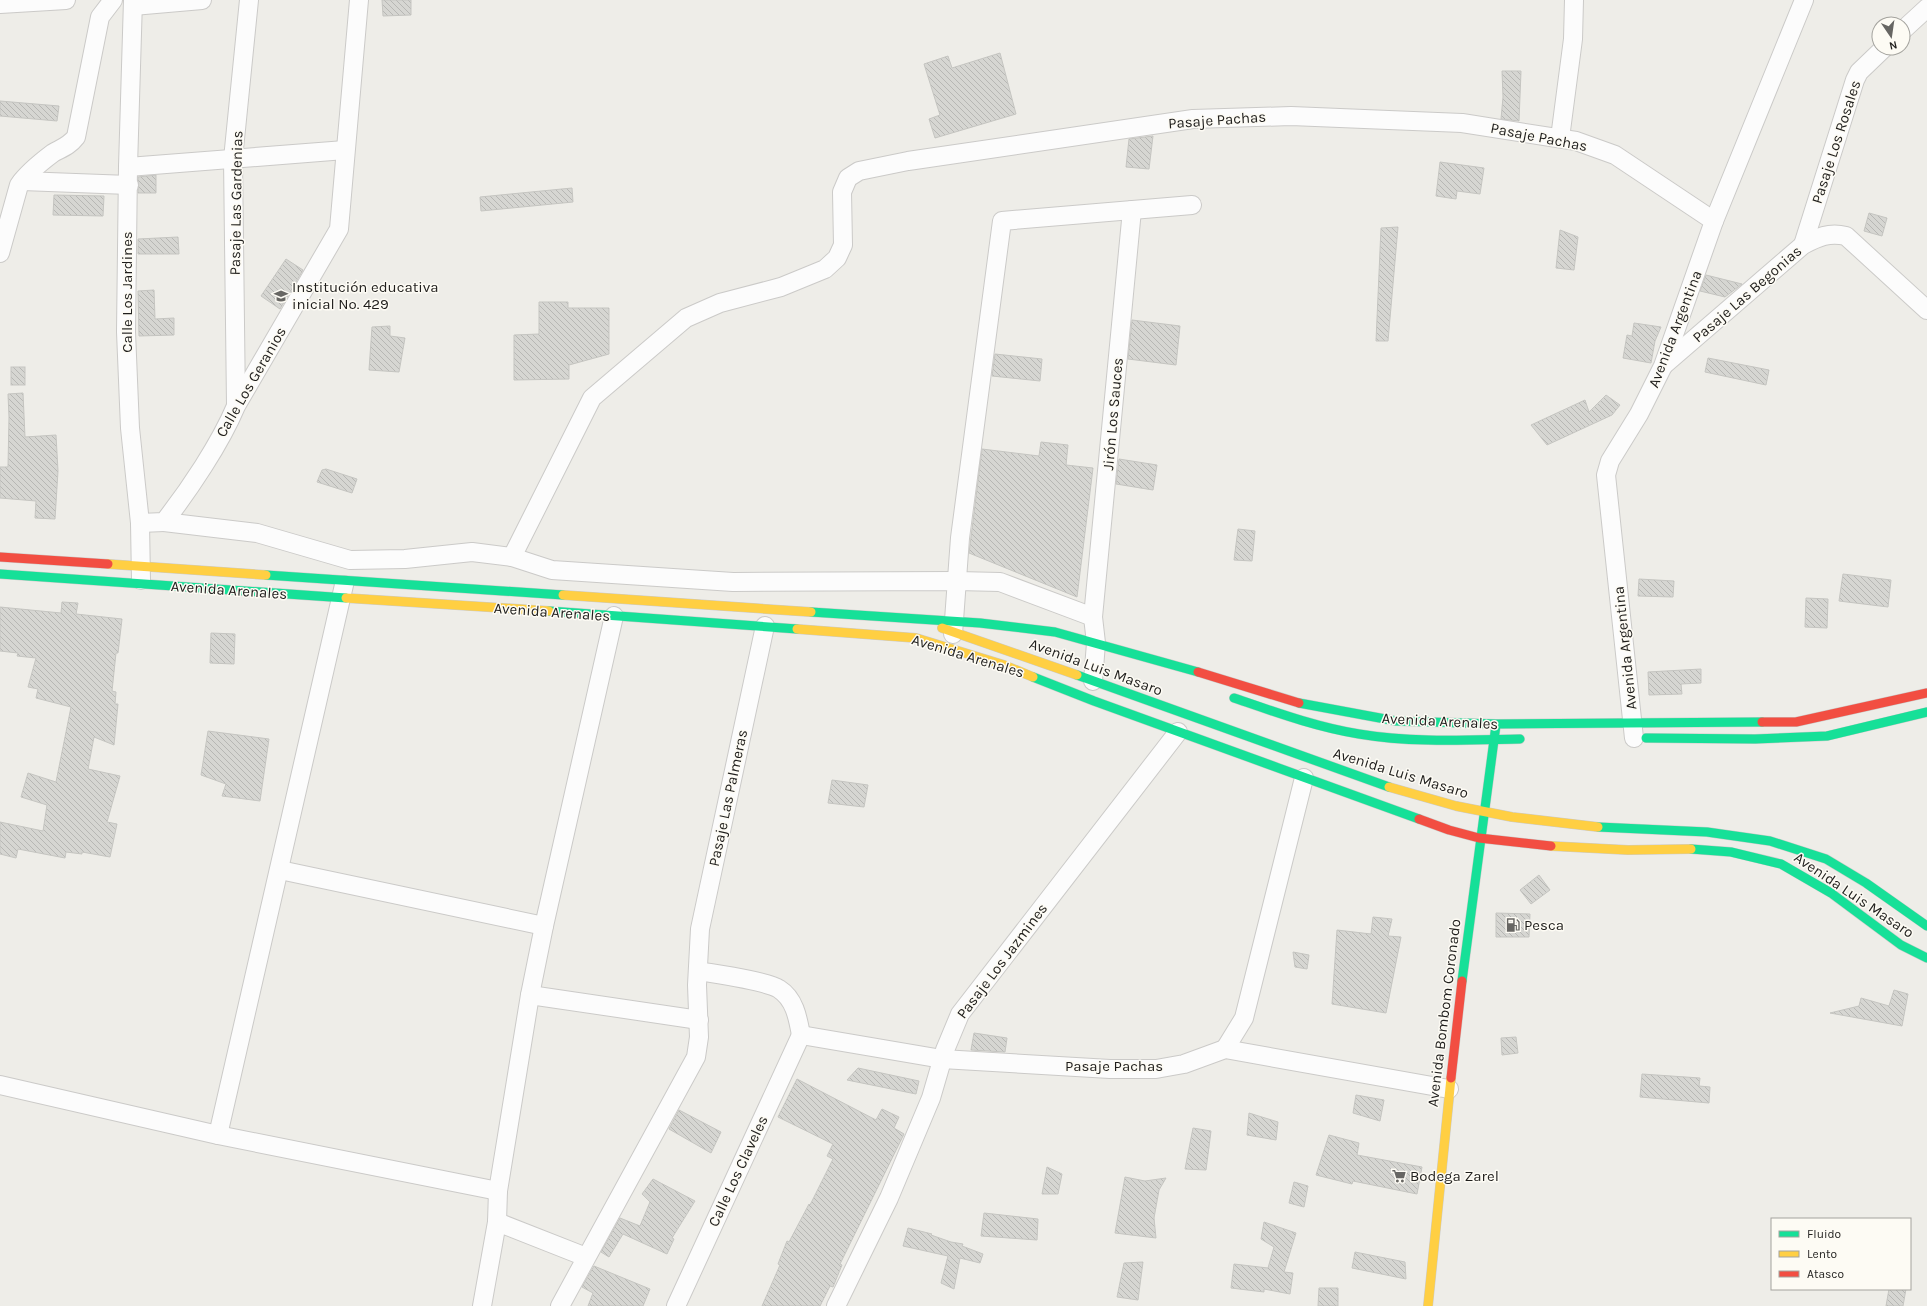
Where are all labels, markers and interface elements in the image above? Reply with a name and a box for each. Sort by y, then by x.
north arrow [1871,16,1911,56]
text: N [1888,38,1898,52]
street label: Pasaje Los Rosales [1808,78,1864,206]
street label: Pasaje Pachas [1167,108,1267,132]
street label: Pasaje Pachas [1489,119,1589,155]
street label: Pasaje Las Gardenias [226,130,246,276]
street label: Calle Los Jardines [118,231,136,353]
street label: Pasaje Las Begonias [1689,242,1805,346]
street label: Avenida Argentina [1644,268,1706,390]
place label: Institución educativa inicial No. 429 [292,278,439,313]
school or university icon: Institución educativa inicial No. 429 [273,288,289,304]
street label: Calle Los Geranios [212,324,290,440]
street label: Jirón Los Sauces [1099,357,1127,471]
street label: Avenida Arenales [170,577,288,603]
street label: Avenida Argentina [1610,585,1640,711]
street label: Avenida Arenales [493,599,611,625]
street label: Avenida Arenales [910,630,1026,682]
street label: Avenida Luis Masaro [1027,635,1165,699]
street label: Avenida Arenales [1381,709,1499,733]
street label: Pasaje Las Palmeras [705,728,751,868]
street label: Avenida Luis Masaro [1331,744,1471,802]
street label: Avenida Luis Masaro [1791,848,1917,942]
street label: Pasaje Los Jazmines [953,900,1051,1022]
place label: Pesca [1524,916,1564,934]
fuel station icon: Pesca [1505,917,1521,933]
street label: Avenida Bombom Coronado [1424,918,1464,1108]
street label: Pasaje Pachas [1065,1057,1163,1075]
street label: Calle Los Claveles [704,1113,772,1229]
place label: Bodega Zarel [1410,1167,1499,1185]
supermarket icon: Bodega Zarel [1391,1168,1407,1184]
legend [1771,1218,1911,1290]
text: Fluido [1807,1227,1841,1241]
text: Lento [1807,1247,1837,1261]
text: Atasco [1807,1267,1844,1281]

